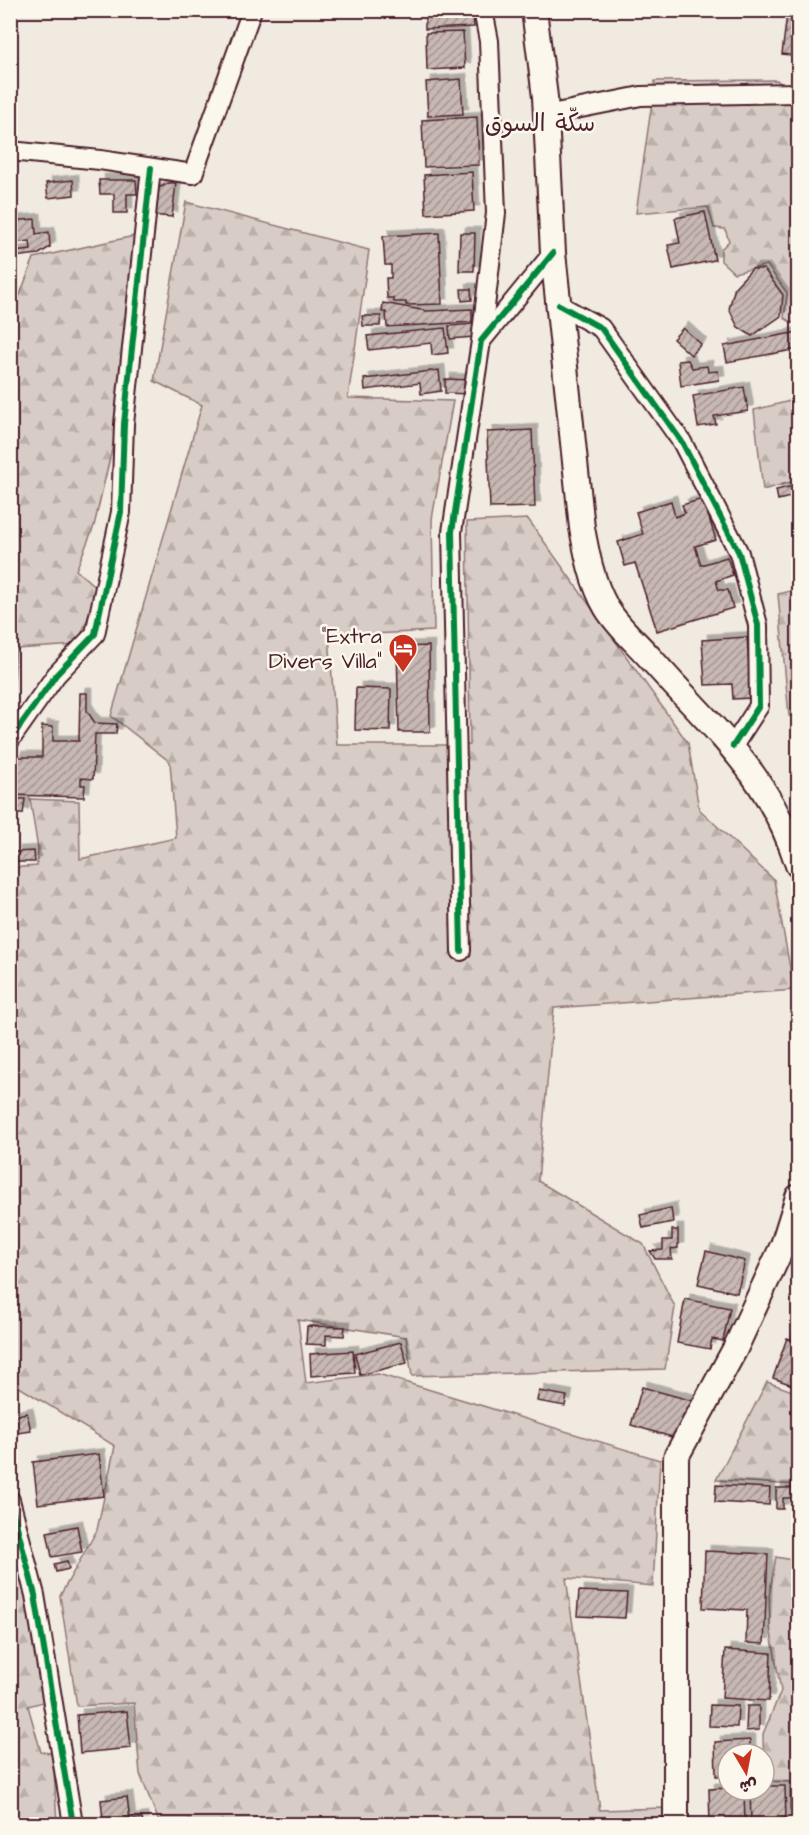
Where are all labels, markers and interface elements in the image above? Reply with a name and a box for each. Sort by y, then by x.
district label: سكّة السوق [485,107,595,141]
place label: "Extra Divers Villa" [269,621,382,677]
hotel icon: "Extra Divers Villa" [387,632,419,674]
north arrow [716,1742,776,1802]
text: ش [738,1773,759,1798]

